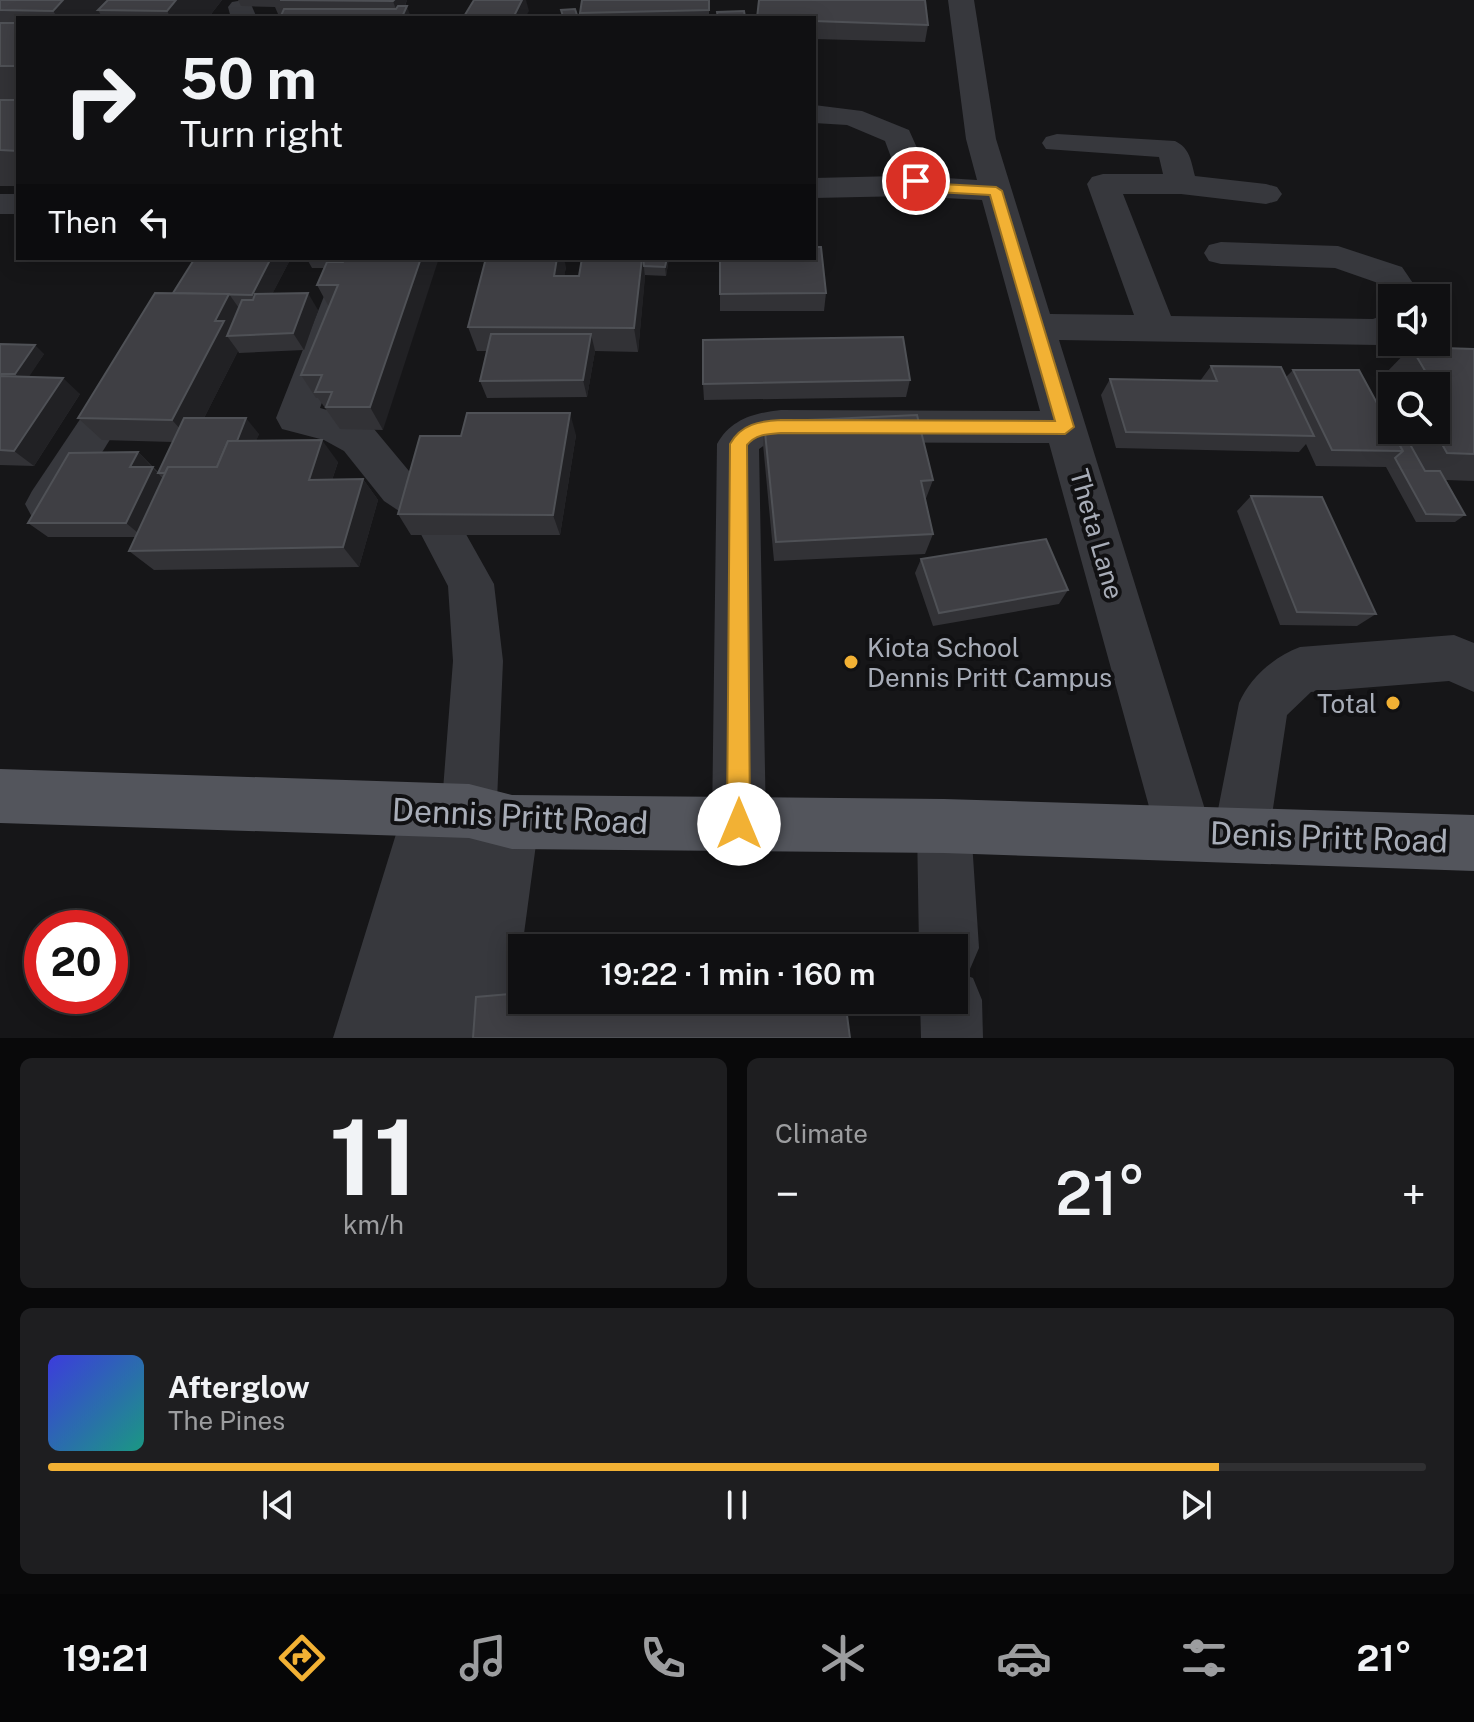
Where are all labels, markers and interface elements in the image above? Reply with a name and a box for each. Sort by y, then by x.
text: 50 m [180,46,317,112]
icon: right [48,48,152,152]
text: Turn right [180,113,343,155]
pin [882,147,950,215]
icon: arrive [894,159,938,203]
icon: left [133,200,177,244]
text: Then [48,204,117,240]
map controls [1378,284,1450,444]
button: sound [1378,284,1450,356]
button: search [1378,372,1450,444]
street label: Theta Lane [1064,465,1130,603]
place label: Kiota School Dennis Pritt Campus [867,632,1112,693]
marker: Kiota School Dennis Pritt Campus [842,653,860,671]
place label: Total [1317,688,1377,719]
marker: Total [1384,694,1402,712]
position arrow [697,782,781,866]
street label: Dennis Pritt Road [391,791,649,841]
street label: Denis Pritt Road [1209,814,1449,860]
speed limit sign: 20 [24,910,128,1014]
text: 19:22 · 1 min · 160 m [601,956,875,992]
text: 11 [329,1096,418,1218]
text: Climate [775,1118,868,1149]
text: 21° [1055,1158,1146,1229]
text: − [775,1168,799,1220]
text: + [1402,1168,1426,1220]
text: km/h [343,1209,404,1240]
text: Afterglow [168,1369,310,1405]
text: The Pines [168,1405,285,1436]
icon: previous [256,1483,300,1527]
icon: pause [715,1483,759,1527]
icon: next [1174,1483,1218,1527]
icon: directions [274,1630,330,1686]
icon: music [455,1630,511,1686]
icon: phone [635,1630,691,1686]
icon: climate [815,1630,871,1686]
icon: car [996,1630,1052,1686]
icon: filters [1176,1630,1232,1686]
text: 19:21 [62,1637,150,1679]
text: 21° [1356,1637,1412,1679]

